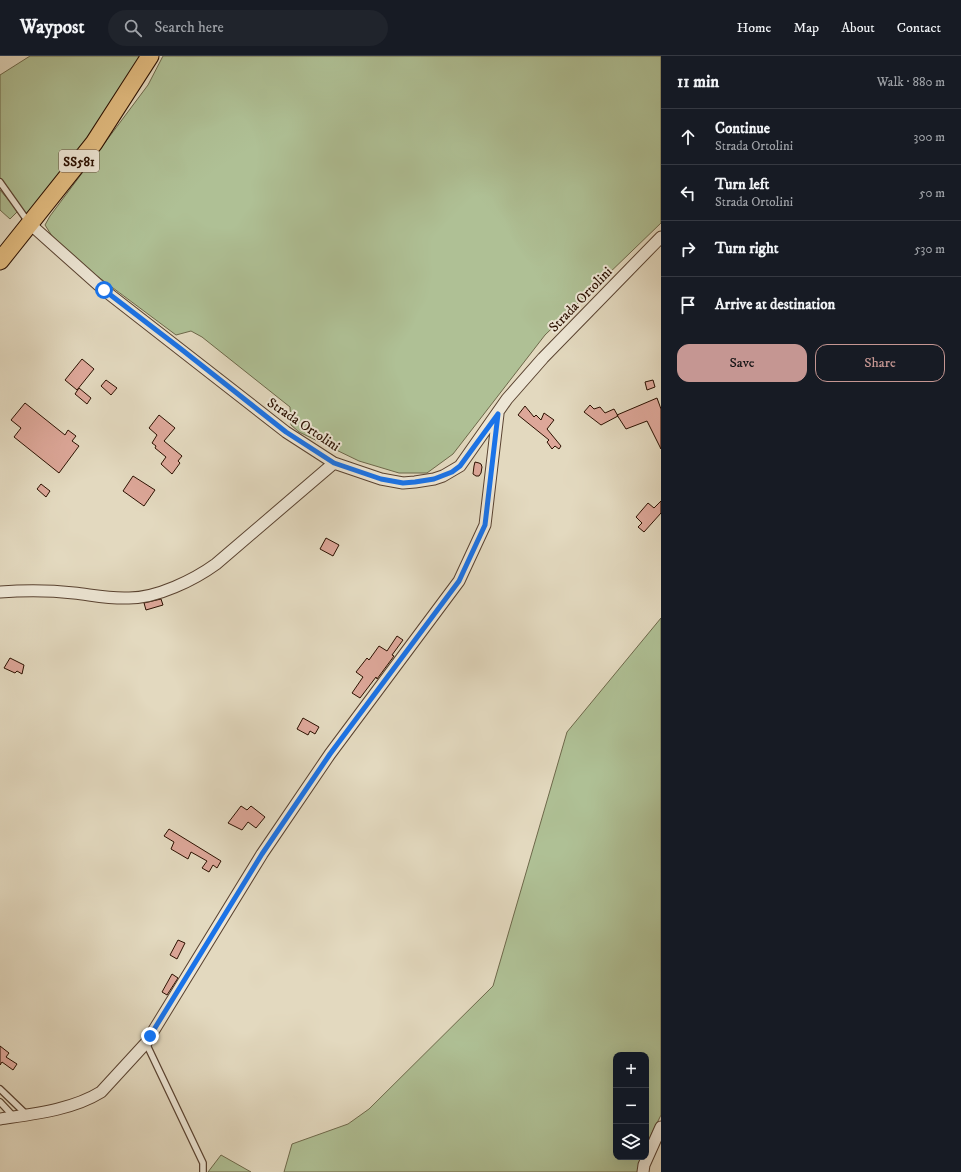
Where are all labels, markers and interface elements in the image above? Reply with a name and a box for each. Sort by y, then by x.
search box [108,10,388,46]
text: Waypost [20,16,84,39]
icon: search [122,17,144,39]
text: Search here [154,18,224,37]
text: Home [737,19,771,37]
text: Map [793,19,819,37]
text: About [841,19,875,37]
text: Contact [897,19,941,37]
text: 11 min [677,71,719,93]
text: Walk · 880 m [877,74,945,90]
text: Continue [715,119,770,138]
icon: ahead [677,126,699,148]
text: 300 m [914,129,945,145]
text: Strada Ortolini [715,138,793,154]
road number: SS581 [59,150,99,172]
text: Turn left [715,175,769,194]
icon: left [677,182,699,204]
text: 50 m [919,185,945,201]
text: Strada Ortolini [715,194,793,210]
icon: right [677,238,699,260]
text: Turn right [715,239,778,258]
text: 530 m [914,241,945,257]
street label: Strada Ortolini [545,263,617,336]
route start [95,281,113,299]
icon: arrive [677,294,699,316]
text: Arrive at destination [715,295,835,314]
button: Save [677,344,807,382]
button: Share [815,344,945,382]
street label: Strada Ortolini [264,394,344,456]
route end [141,1027,159,1045]
map controls [613,1052,649,1160]
button: + [613,1052,649,1088]
button: − [613,1088,649,1124]
button: layers [613,1124,649,1160]

